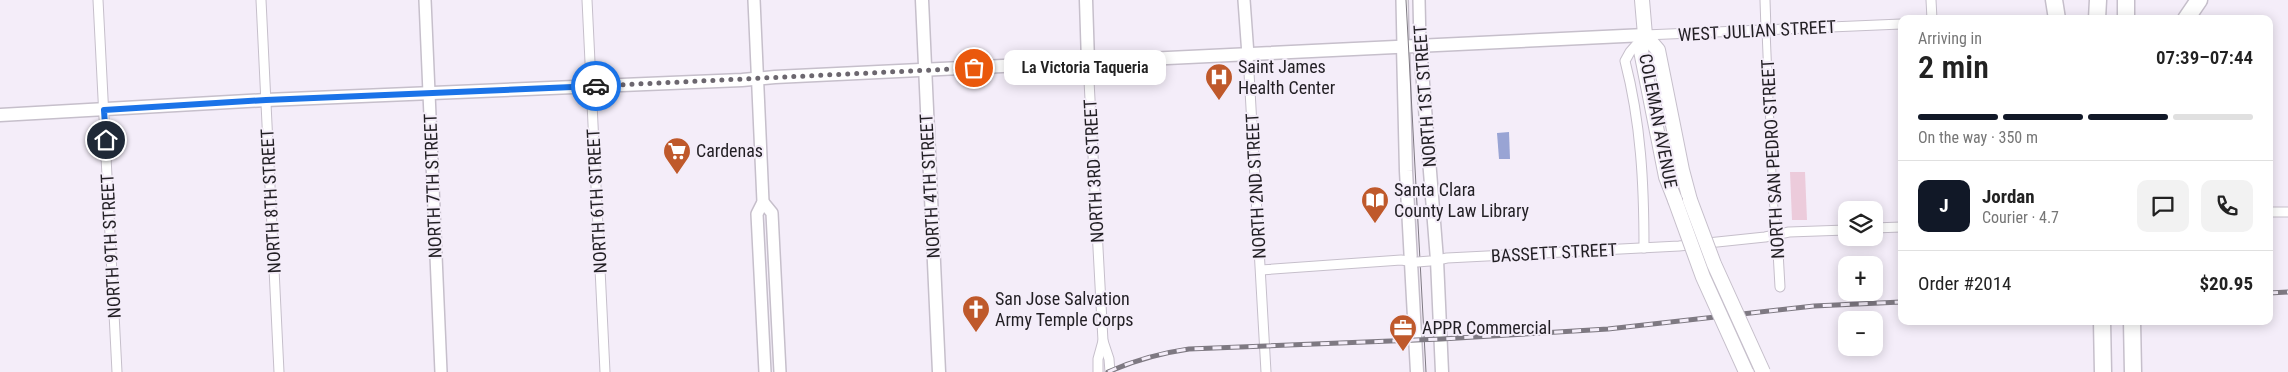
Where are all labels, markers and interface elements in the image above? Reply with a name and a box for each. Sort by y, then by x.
street label: WEST JULIAN STREET [1677,16,1837,45]
street label: NORTH 1ST STREET [1409,24,1440,168]
text: Arriving in [1918,29,1982,48]
text: 07:39–07:44 [2156,46,2253,69]
pin [953,47,995,89]
text: 2 min [1918,48,1989,86]
callout: La Victoria Taqueria [1004,50,1166,86]
street label: COLEMAN AVENUE [1635,52,1682,190]
icon: bag [960,54,988,82]
place label: Saint James Health Center [1238,56,1336,98]
text: La Victoria Taqueria [1021,58,1149,77]
street label: NORTH SAN PEDRO STREET [1757,59,1788,259]
courier [571,61,621,111]
hospital icon: Saint James Health Center [1204,62,1234,101]
icon: car [582,72,610,100]
street label: NORTH 3RD STREET [1079,99,1108,243]
street label: NORTH 7TH STREET [419,113,446,259]
street label: NORTH 4TH STREET [915,113,944,259]
street label: NORTH 2ND STREET [1241,113,1270,259]
pin [85,119,127,161]
icon: home [92,126,120,154]
street label: NORTH 8TH STREET [256,128,285,274]
street label: NORTH 6TH STREET [582,128,611,274]
text: On the way · 350 m [1918,128,2038,147]
supermarket icon: Cardenas [662,136,692,175]
place label: Cardenas [696,140,763,161]
street label: NORTH 9TH STREET [96,173,125,319]
place label: Santa Clara County Law Library [1394,179,1530,221]
button: chat [2137,180,2189,232]
button: phone [2201,180,2253,232]
library icon: Santa Clara County Law Library [1360,185,1390,224]
text: Jordan [1982,185,2035,208]
text: J [1939,194,1949,217]
map controls [1838,201,1883,356]
button: layers [1838,201,1883,246]
text: Courier · 4.7 [1982,208,2059,227]
street label: BASSETT STREET [1490,239,1618,266]
button: + [1838,256,1883,301]
text: Order #2014 [1918,272,2011,295]
text: $20.95 [2199,272,2253,295]
place label: San Jose Salvation Army Temple Corps [995,288,1134,330]
church icon: San Jose Salvation Army Temple Corps [961,294,991,333]
button: − [1838,311,1883,356]
office icon: APPR Commercial [1388,313,1418,352]
place label: APPR Commercial [1422,317,1551,338]

